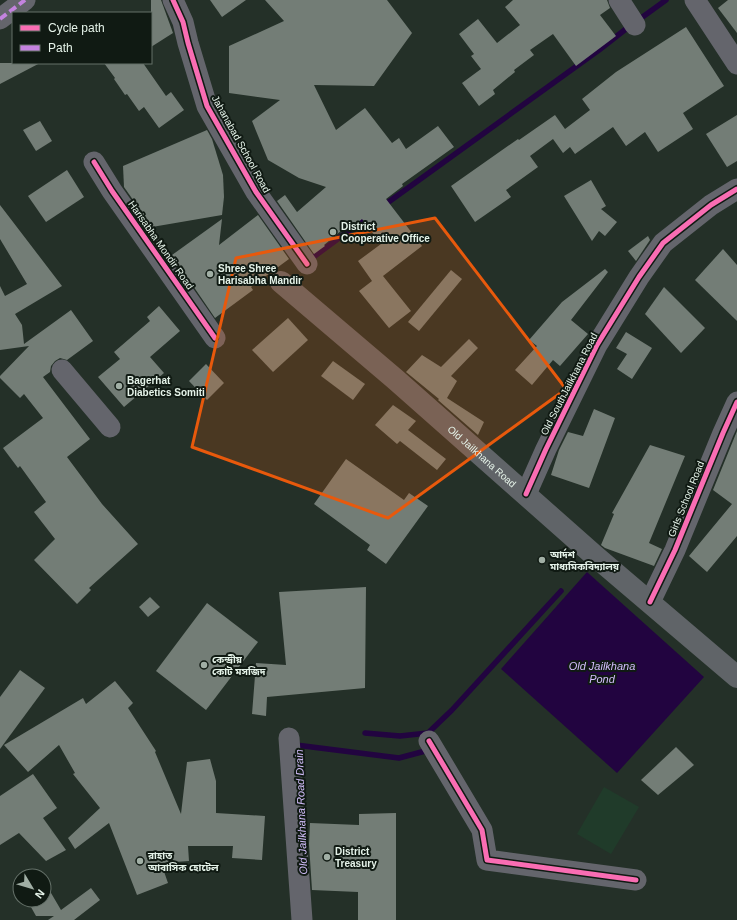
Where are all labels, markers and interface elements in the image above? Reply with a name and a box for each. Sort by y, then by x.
legend [12,12,152,64]
text: Cycle path [48,21,105,35]
text: Path [48,41,73,55]
street label: Jahanabad School Road [210,93,272,195]
street label: Harisabha Mondir Road [126,199,196,291]
place label: District Cooperative Office [341,221,430,244]
marker: District Cooperative Office [328,227,338,237]
place label: Shree Shree Harisabha Mandir [218,263,302,286]
marker: Shree Shree Harisabha Mandir [205,269,215,279]
street label: Old SouthJailkhana Road [538,331,600,437]
place label: Bagerhat Diabetics Somiti [127,375,205,398]
marker: Bagerhat Diabetics Somiti [114,381,124,391]
street label: Old Jailkhana Road [446,423,518,489]
street label: Girls School Road [666,460,706,538]
place label: আর্দশ মাধ্যমিকবিদ্যালয় [549,548,620,572]
marker: আর্দশ মাধ্যমিকবিদ্যালয় [537,555,547,565]
place label: কেন্দ্রীয় কোট মসজিদ [212,654,266,677]
marker: কেন্দ্রীয় কোট মসজিদ [199,660,209,670]
water label: Old Jailkhana Pond [569,660,635,685]
water label: Old Jailkhana Road Drain [293,749,309,875]
place label: District Treasury [335,846,377,869]
place label: রাহাত আবাসিক হোটেল [147,850,219,873]
marker: District Treasury [322,852,332,862]
marker: রাহাত আবাসিক হোটেল [135,856,145,866]
north arrow [12,868,52,908]
text: N [33,887,47,901]

